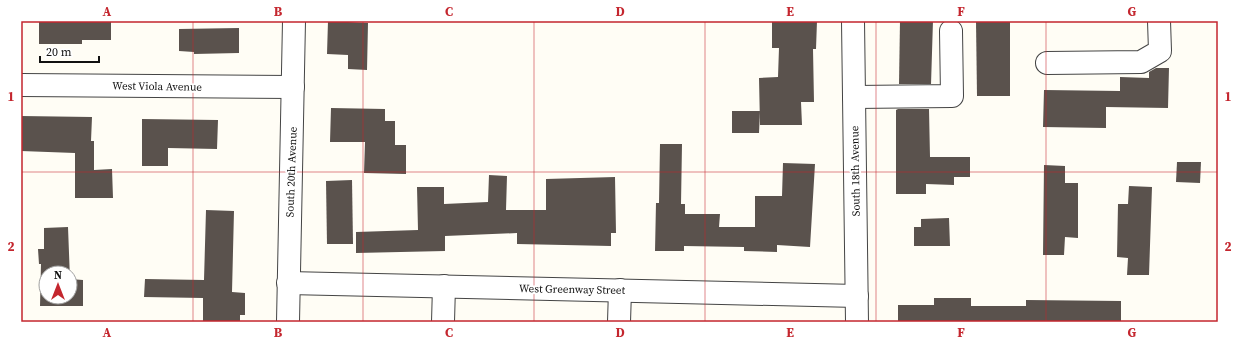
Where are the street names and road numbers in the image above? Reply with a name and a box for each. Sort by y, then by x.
street label: West Viola Avenue [112,78,202,95]
street label: South 18th Avenue [847,125,864,216]
street label: South 20th Avenue [282,126,301,218]
street label: West Greenway Street [519,281,626,298]

